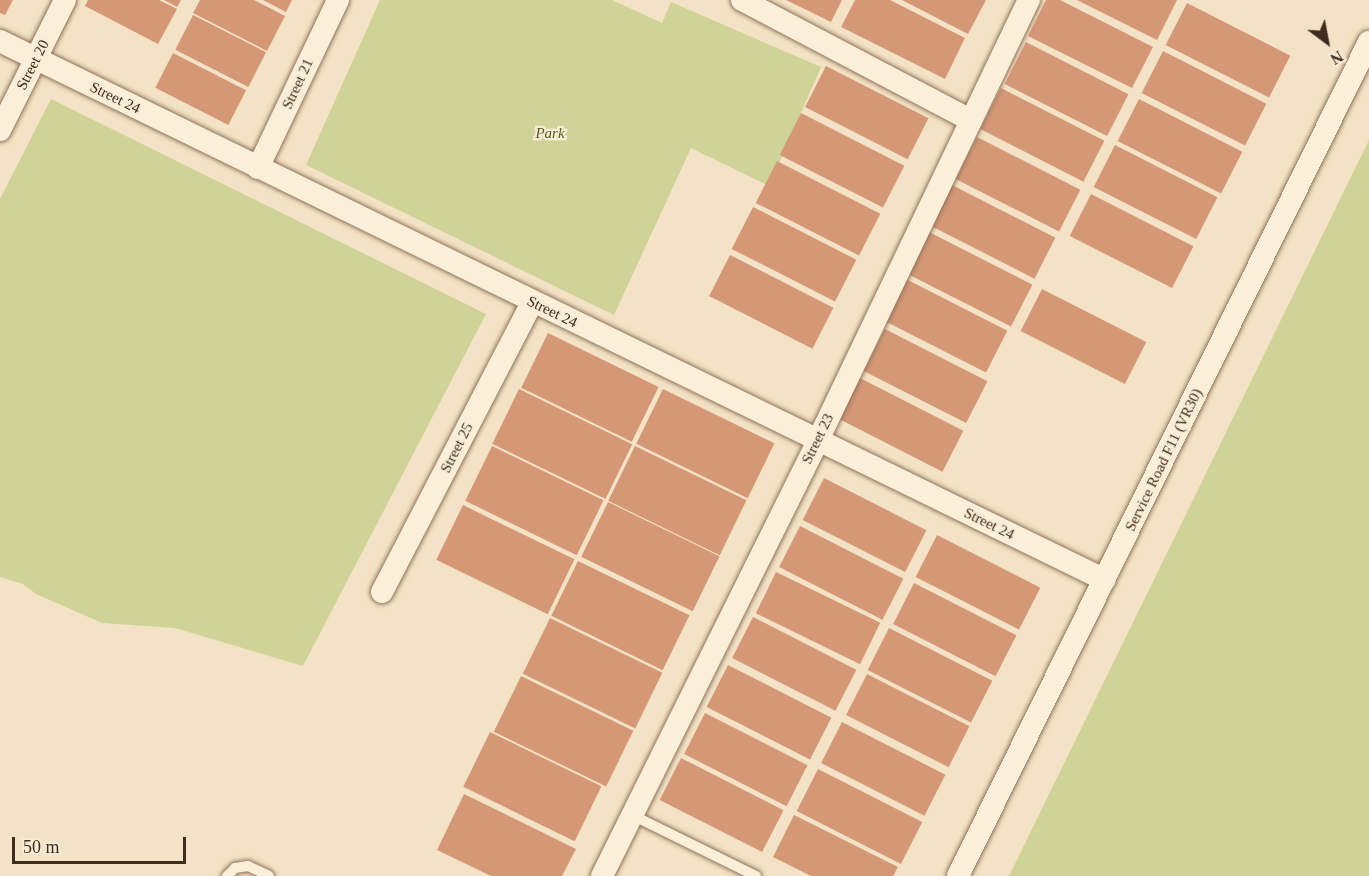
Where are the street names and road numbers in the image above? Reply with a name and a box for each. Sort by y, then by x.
street label: Street 20 [13,37,53,93]
street label: Street 21 [278,56,318,112]
street label: Street 24 [87,78,143,118]
street label: Street 24 [524,292,580,332]
street label: Service Road F11 (VR30) [1122,386,1206,534]
street label: Street 23 [798,411,838,467]
street label: Street 25 [437,420,477,476]
street label: Street 24 [961,504,1017,544]

